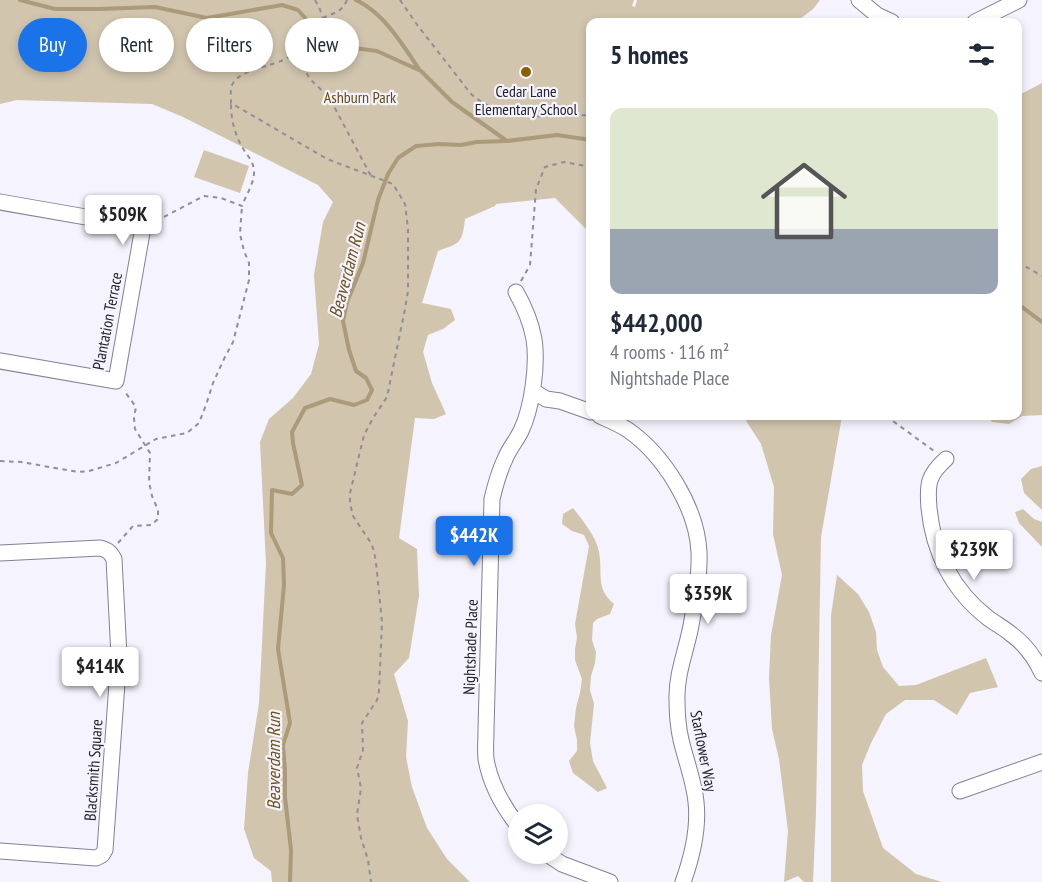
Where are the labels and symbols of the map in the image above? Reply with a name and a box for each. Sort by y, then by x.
marker: Cedar Lane Elementary School [519,65,533,79]
place label: Cedar Lane Elementary School [475,81,578,119]
park label: Ashburn Park [324,87,397,107]
pin: $509K [81,195,165,246]
water label: Beaverdam Run [323,219,371,320]
street label: Plantation Terrace [88,270,126,372]
pin: $442K [432,516,516,567]
pin: $239K [932,530,1016,581]
pin: $359K [666,574,750,625]
street label: Nightshade Place [458,599,482,695]
pin: $414K [58,647,142,698]
street label: Starflower Way [686,709,722,793]
water label: Beaverdam Run [262,711,285,810]
street label: Blacksmith Square [79,719,107,821]

